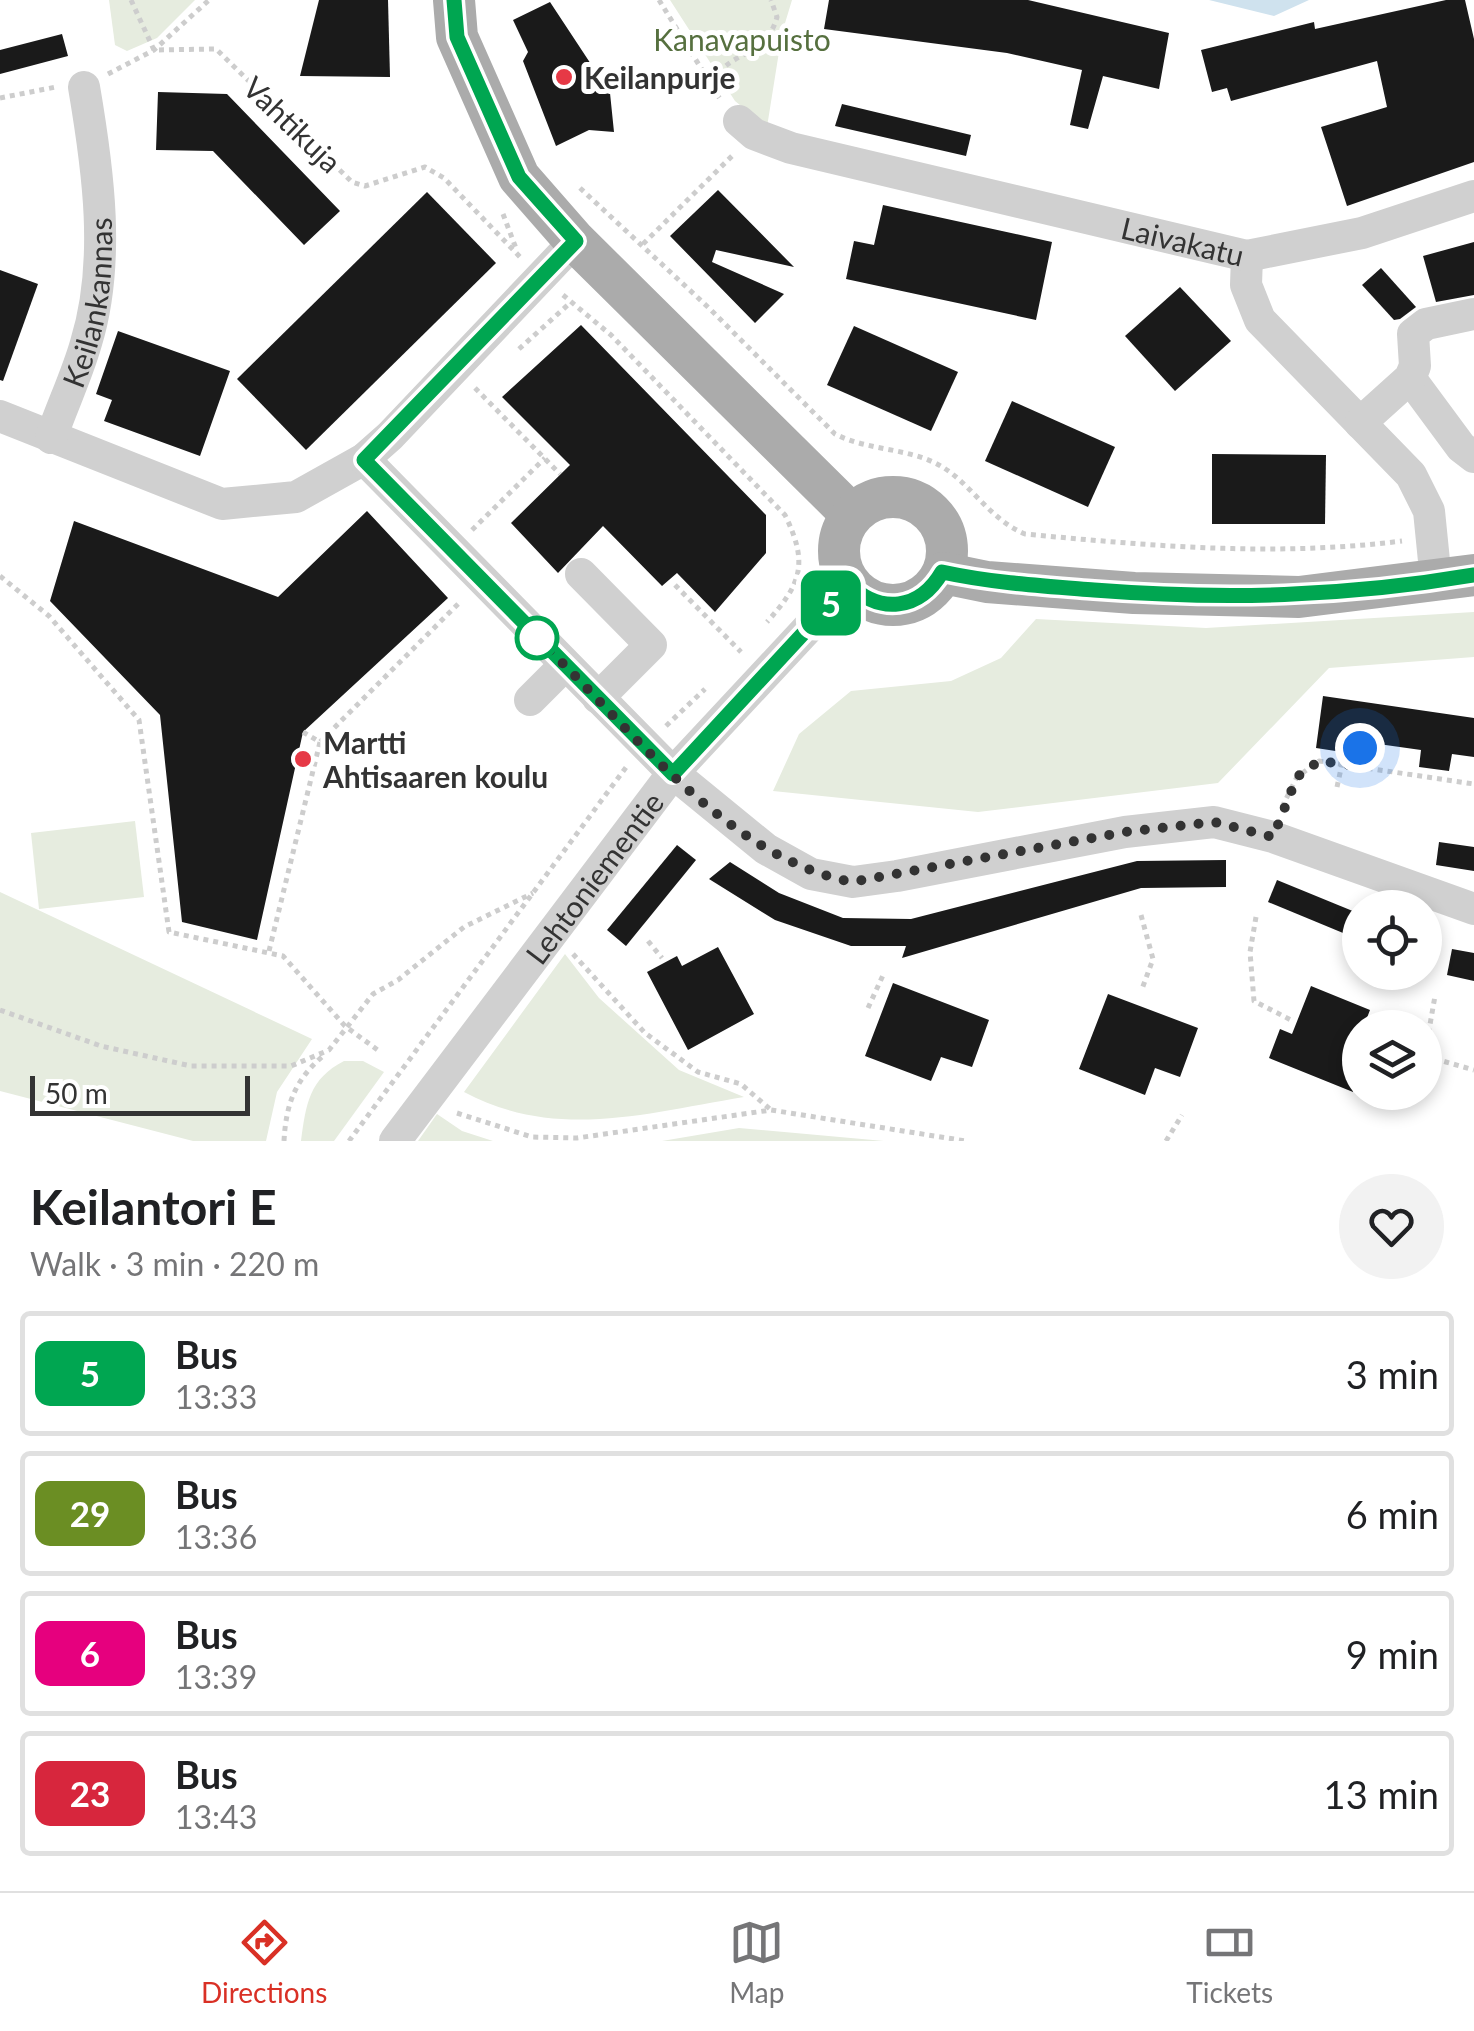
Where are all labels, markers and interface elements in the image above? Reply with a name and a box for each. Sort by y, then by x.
park label: Kanavapuisto [653,21,831,57]
place label: Keilanpurje [584,59,736,95]
marker: Keilanpurje [553,66,575,88]
street label: Vahtikuja [237,69,349,179]
street label: Laivakatu [1118,209,1248,273]
street label: Keilankannas [54,217,118,392]
line badge: 5 [798,570,864,636]
text: 5 [821,582,841,624]
unlabelled marker [516,617,558,659]
your location [1335,723,1385,773]
place label: Martti Ahtisaaren koulu [322,724,548,794]
marker: Martti Ahtisaaren koulu [292,748,314,770]
street label: Lehtoniementie [518,785,670,971]
map controls [1342,890,1442,1110]
button: locate [1342,890,1442,990]
button: layers [1342,1010,1442,1110]
scale bar [30,1071,250,1116]
text: 50 m [45,1076,108,1110]
button: heart [1339,1174,1444,1279]
text: Keilantori E [30,1178,277,1235]
text: Walk · 3 min · 220 m [30,1244,319,1283]
text: Bus [175,1331,238,1377]
text: 3 min [1346,1351,1439,1397]
text: 5 [80,1352,100,1394]
text: 13:33 [175,1377,257,1416]
text: Bus [175,1471,238,1517]
text: 6 min [1346,1491,1439,1537]
text: 29 [70,1492,110,1534]
text: 13:36 [175,1517,257,1556]
text: Bus [175,1611,238,1657]
text: 9 min [1346,1631,1439,1677]
text: 6 [80,1632,100,1674]
text: 13:39 [175,1657,257,1696]
text: Bus [175,1751,238,1797]
text: 13 min [1324,1771,1439,1817]
text: 23 [70,1772,110,1814]
text: 13:43 [175,1797,257,1836]
tab: Directions [201,1915,327,2009]
tab: Map [729,1915,784,2009]
tab: Tickets [1186,1915,1273,2009]

